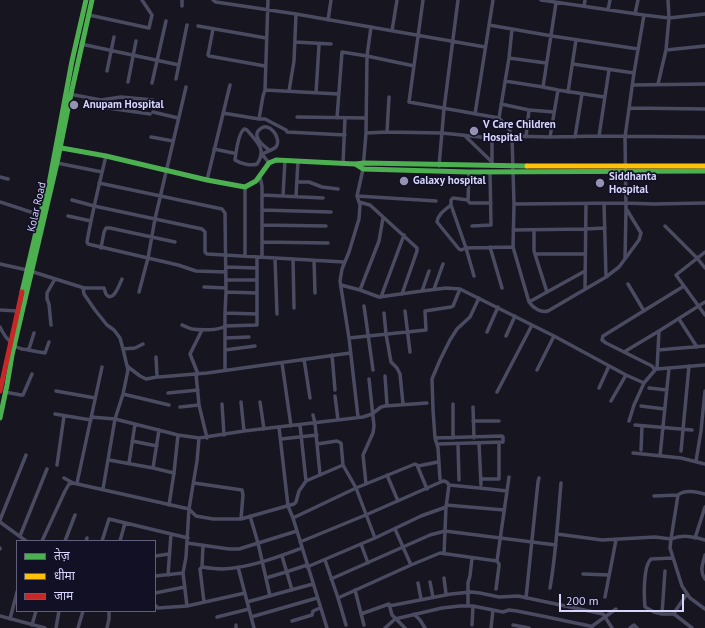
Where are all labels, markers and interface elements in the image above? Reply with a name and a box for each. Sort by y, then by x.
place label: Anupam Hospital [83,98,164,112]
marker: Anupam Hospital [68,99,80,111]
place label: V Care Children Hospital [483,118,556,144]
marker: V Care Children Hospital [468,125,480,137]
place label: Siddhanta Hospital [609,170,656,196]
place label: Galaxy hospital [413,174,486,188]
marker: Galaxy hospital [398,175,410,187]
marker: Siddhanta Hospital [594,177,606,189]
street label: Kolar Road [25,181,49,233]
legend [16,540,156,612]
text: तेज़ [54,548,70,563]
text: धीमा [54,568,75,583]
scale bar [561,586,686,612]
text: जाम [54,588,73,603]
text: 200 m [566,593,599,608]

